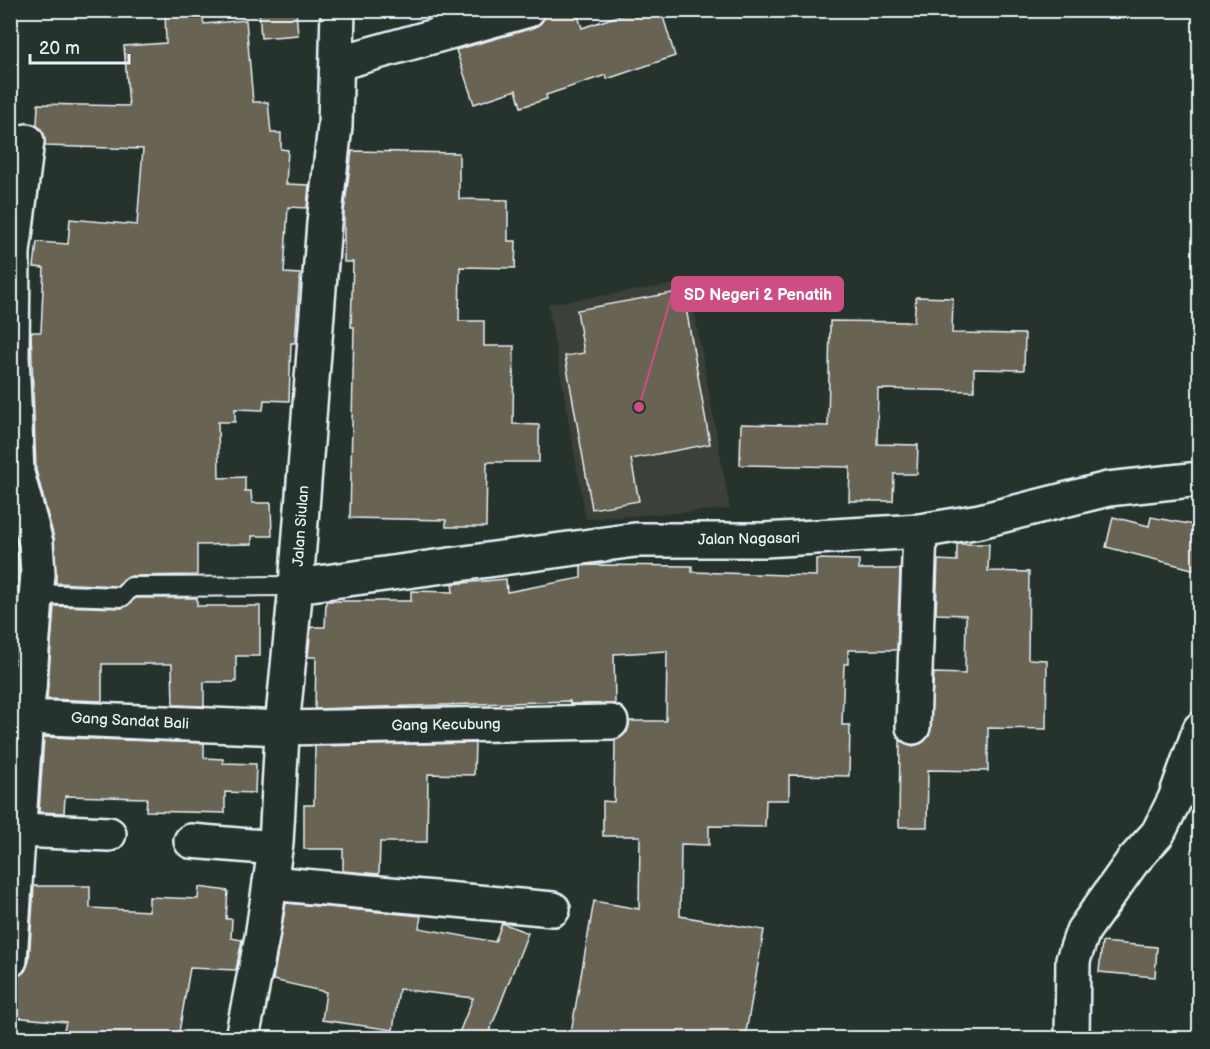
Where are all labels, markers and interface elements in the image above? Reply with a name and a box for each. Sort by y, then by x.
scale bar [30,27,129,65]
text: 20 m [39,38,80,59]
callout: SD Negeri 2 Penatih [672,277,843,311]
text: SD Negeri 2 Penatih [684,286,832,305]
street label: Jalan Siulan [289,485,313,567]
street label: Jalan Nagasari [698,529,800,549]
street label: Gang Sandat Bali [71,708,189,734]
street label: Gang Kecubung [391,715,501,735]

